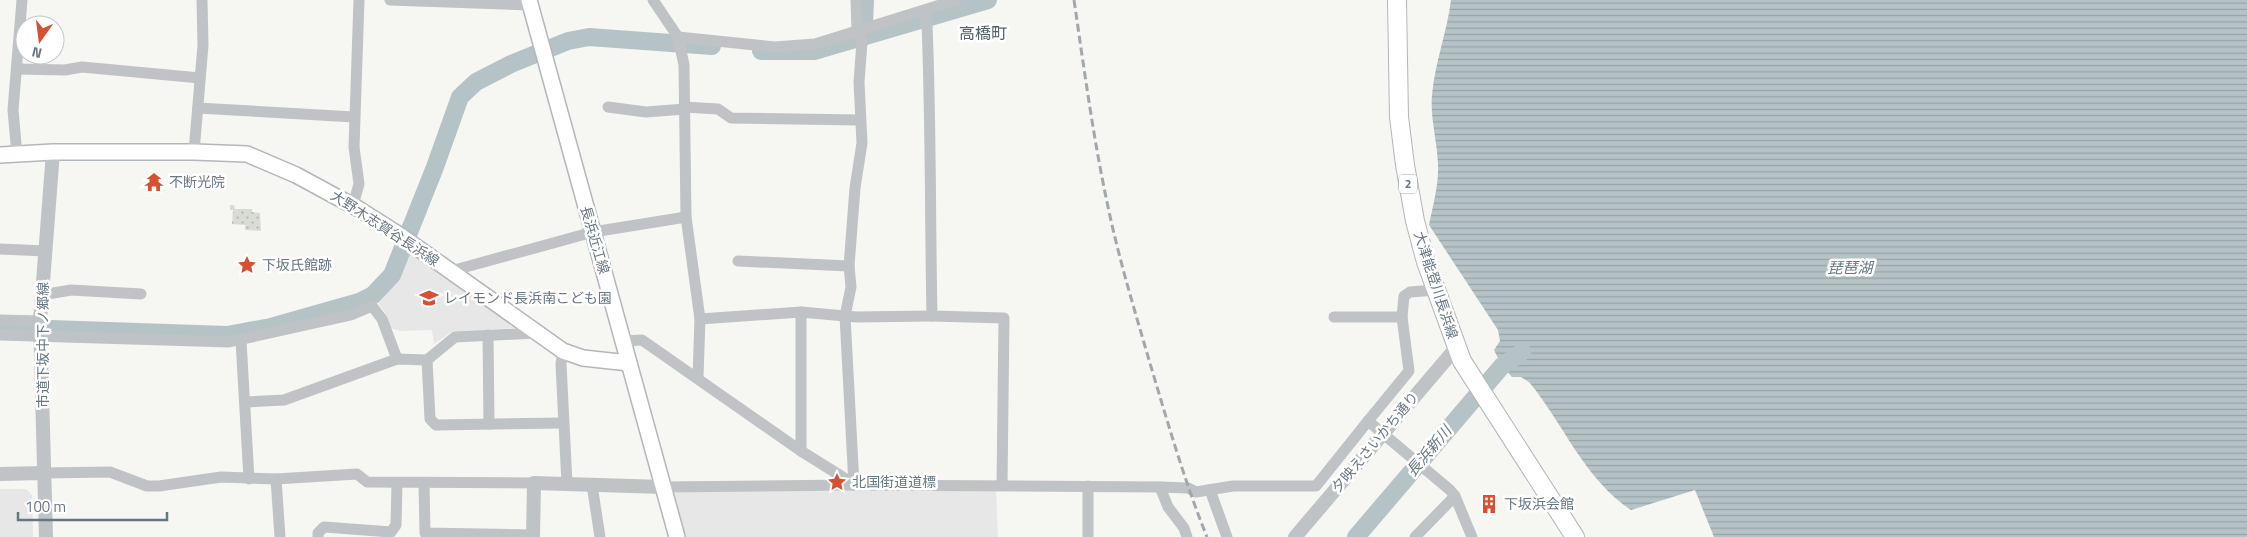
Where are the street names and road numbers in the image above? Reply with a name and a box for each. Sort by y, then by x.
road number: 2 [1399,174,1417,193]
street label: 大野木志賀谷長浜線 [327,184,444,271]
street label: 長浜近江線 [576,203,615,276]
street label: 大津能登川長浜線 [1409,228,1464,341]
street label: 市道下坂中下ノ郷線 [32,282,53,408]
street label: 夕映えさいかち通り [1326,387,1423,497]

